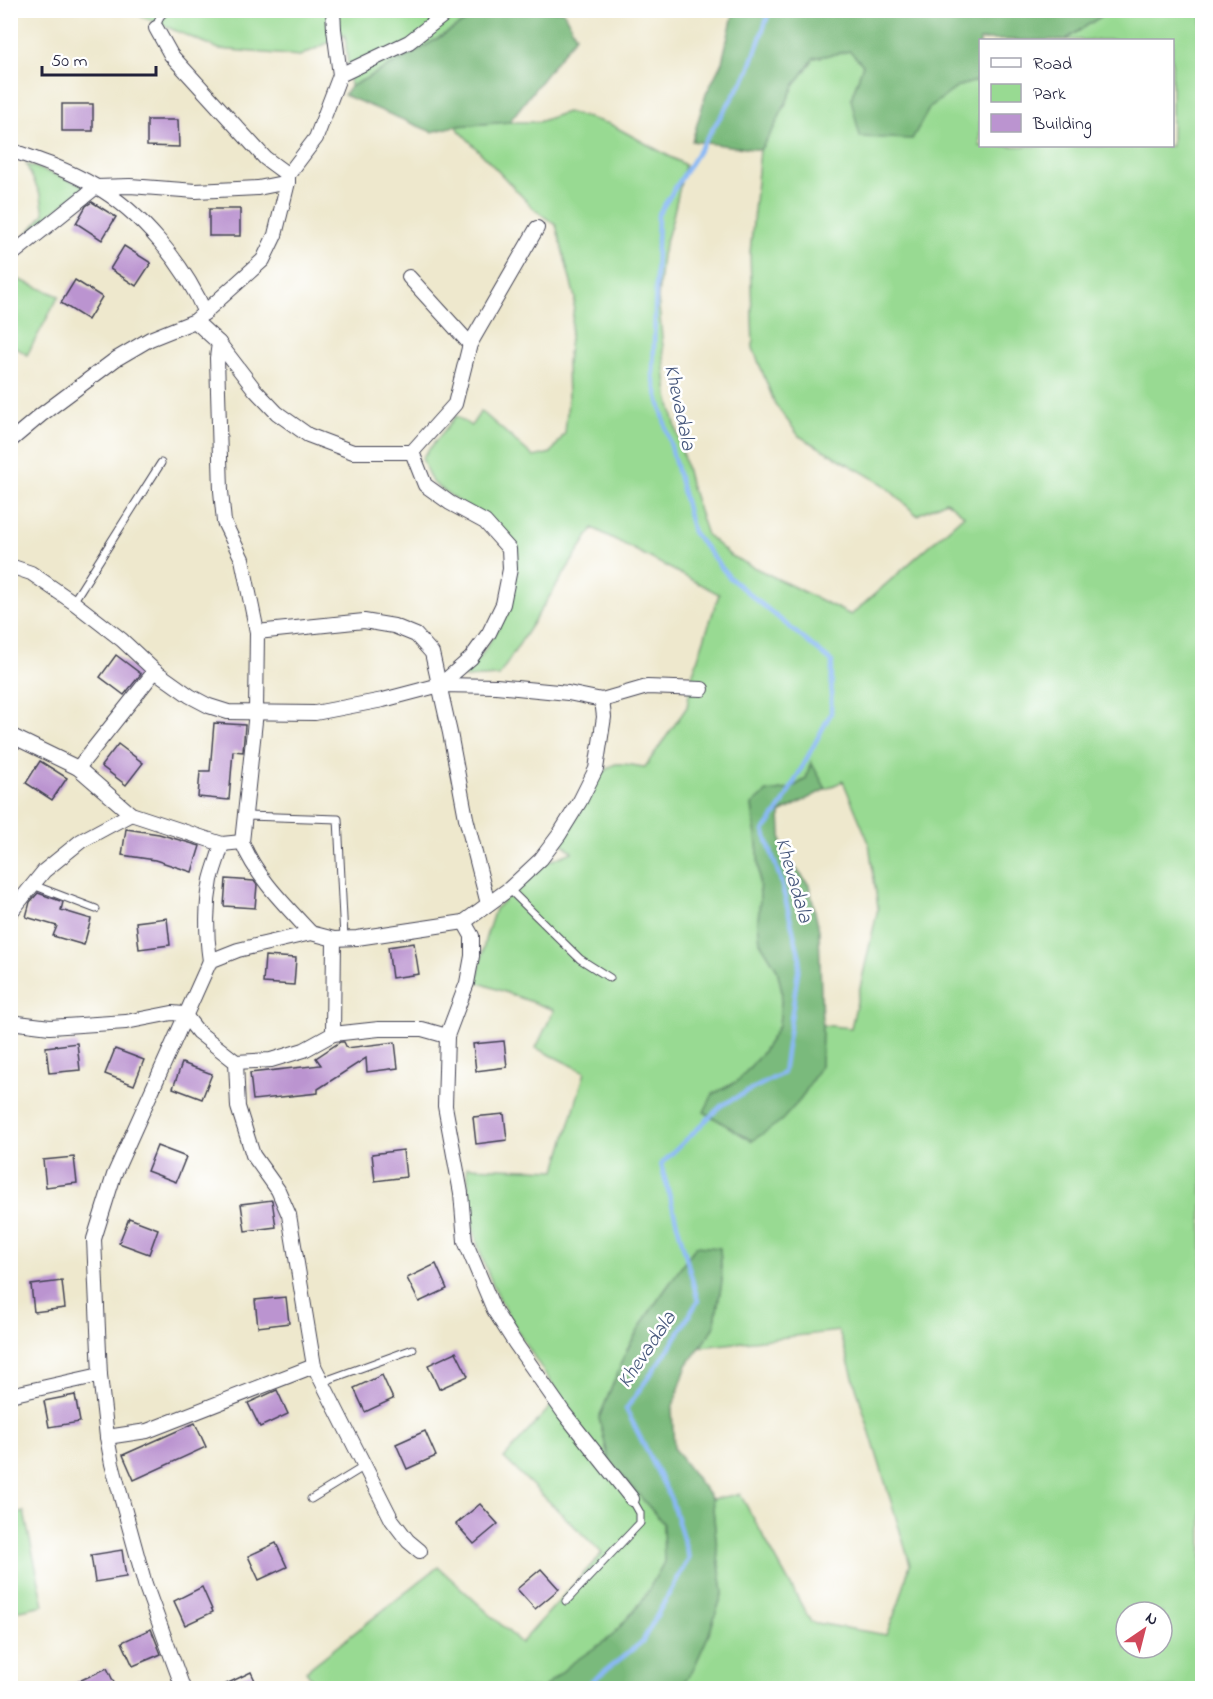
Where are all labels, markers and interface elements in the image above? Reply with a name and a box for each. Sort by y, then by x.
scale bar [42,39,156,77]
legend [979,39,1174,147]
text: 50 m [51,49,88,75]
text: Road [1033,52,1072,78]
text: Park [1033,82,1066,108]
text: Building [1032,112,1092,139]
water label: Khevadala [655,362,703,454]
water label: Khevadala [767,835,820,927]
water label: Khevadala [611,1305,685,1395]
north arrow [1114,1600,1174,1660]
text: N [1140,1606,1163,1632]

